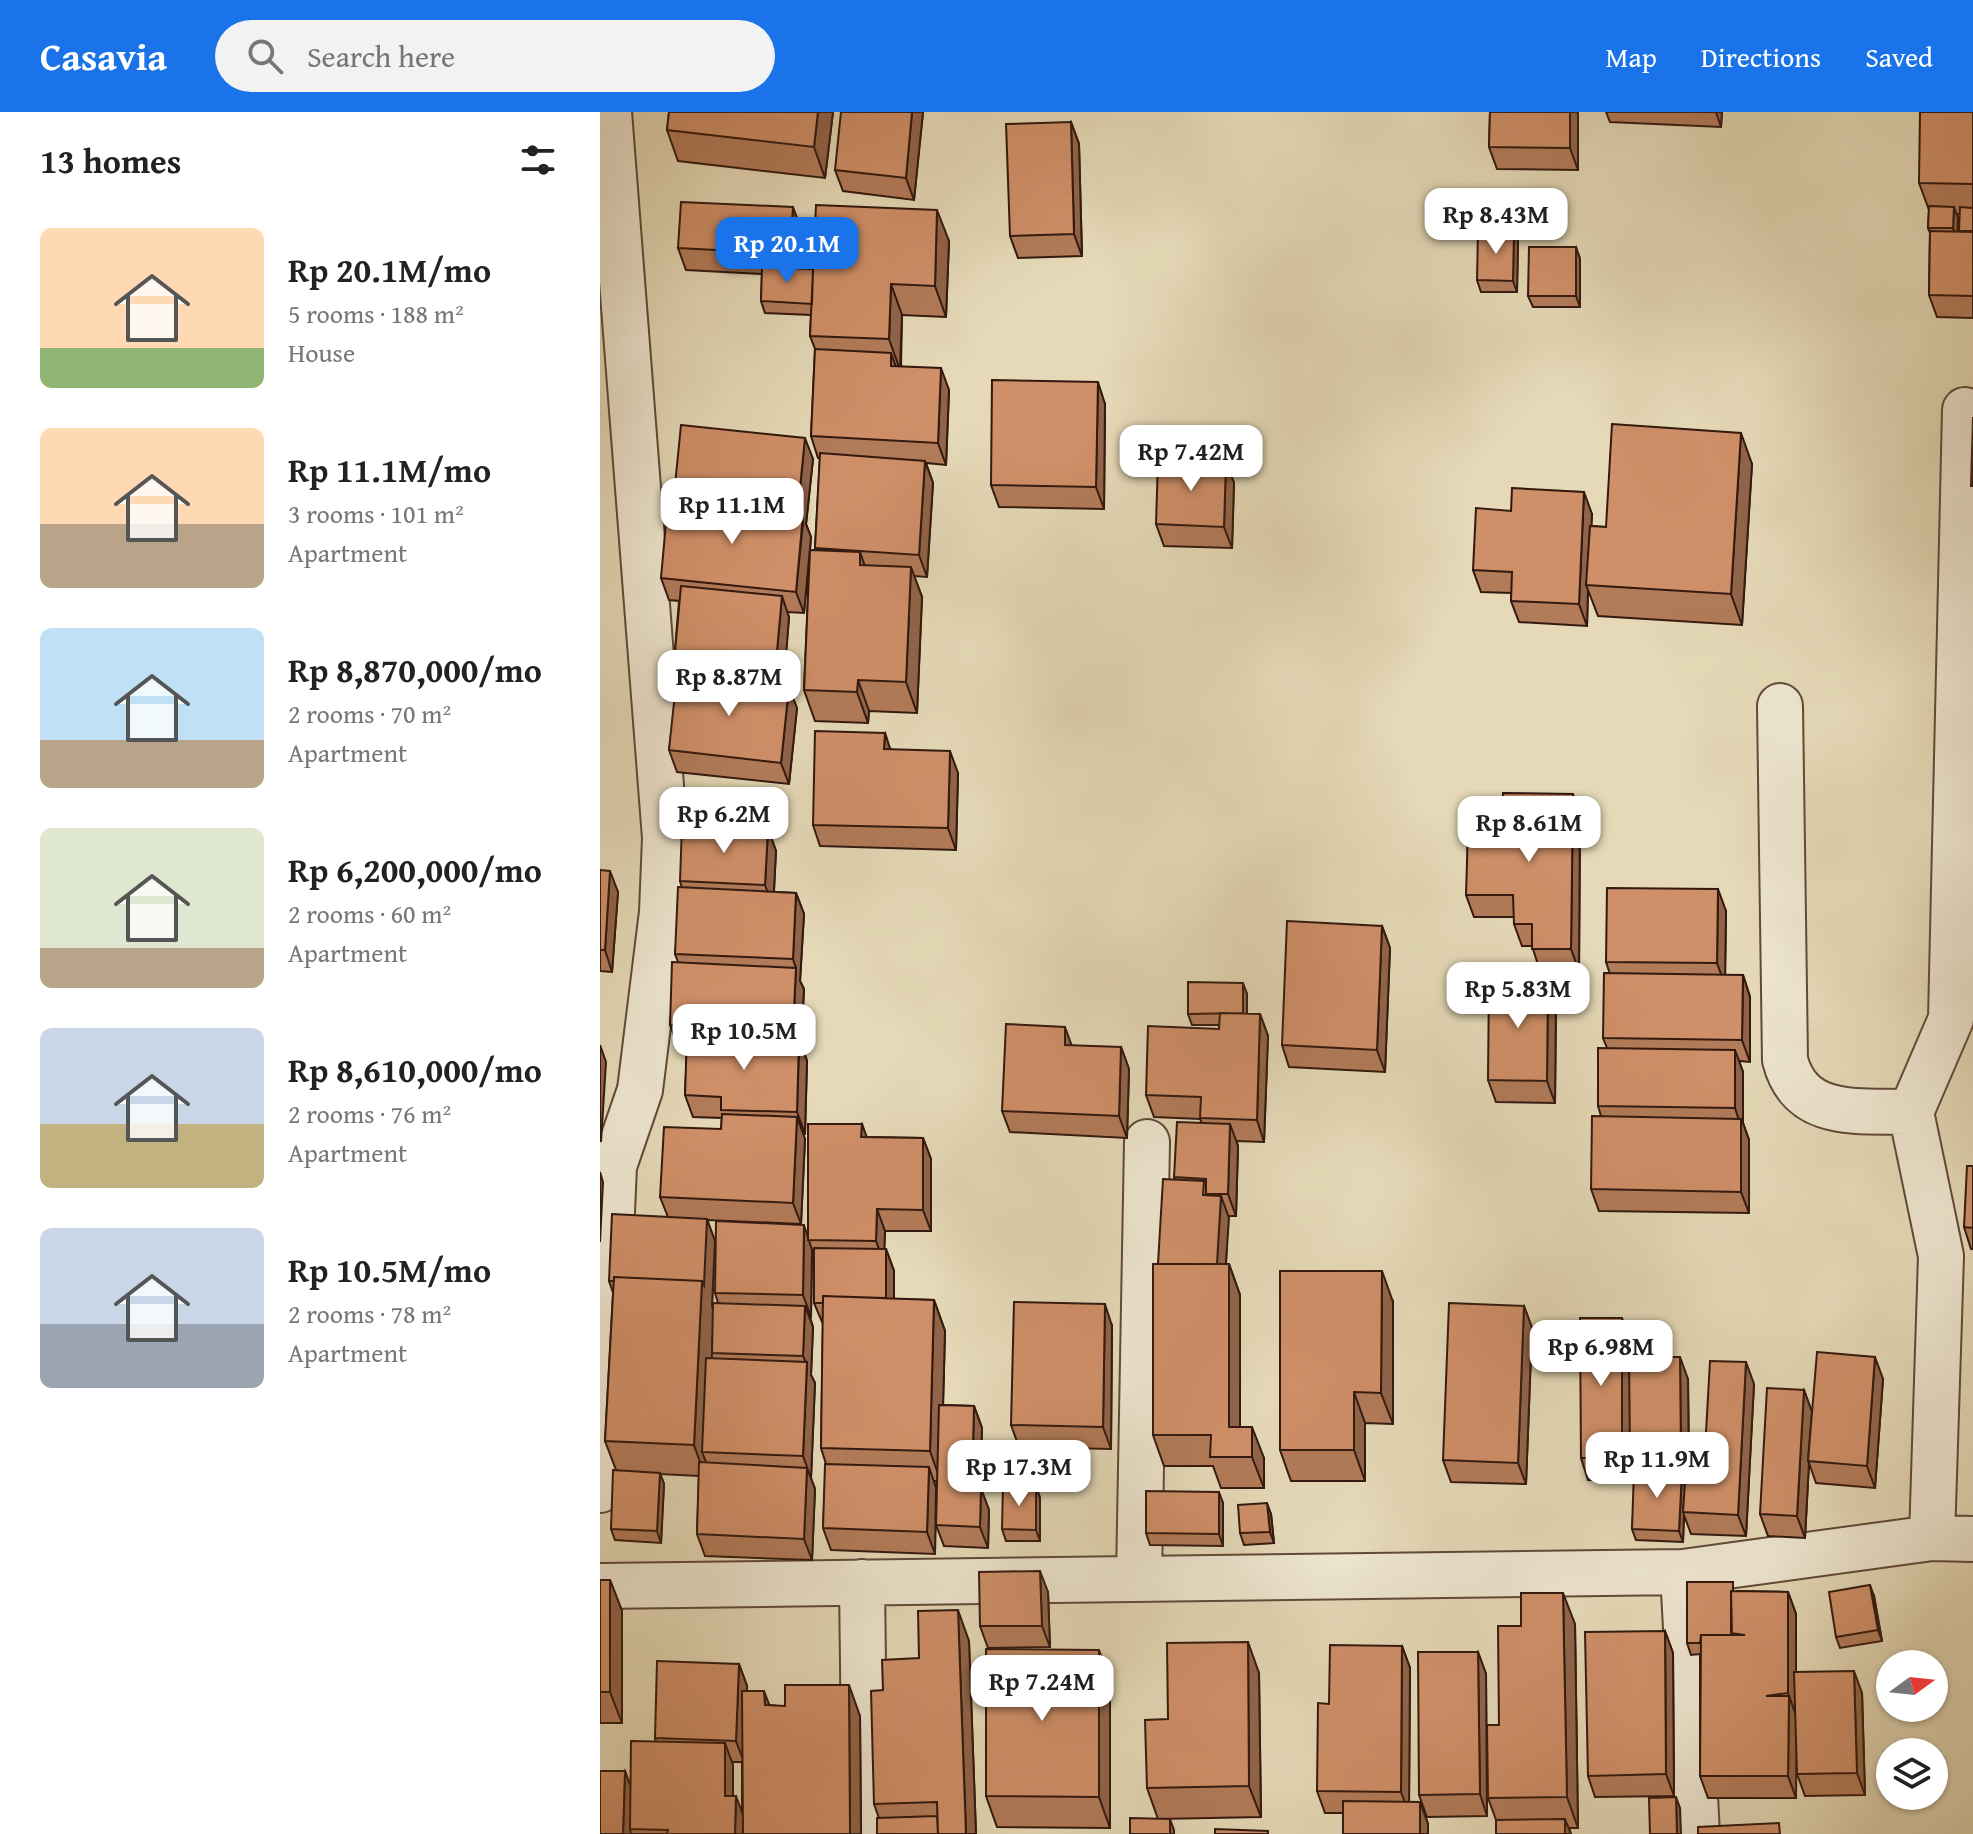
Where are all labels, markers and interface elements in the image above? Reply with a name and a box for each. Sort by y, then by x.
search box [215,20,775,92]
text: Casavia [40,28,167,84]
icon: search [243,34,287,78]
text: Search here [307,34,455,78]
text: Map [1605,36,1657,77]
text: Directions [1701,36,1821,77]
text: Saved [1865,36,1933,77]
text: 13 homes [40,136,181,185]
icon: filters [516,138,560,182]
pin: Rp 8.43M [1413,188,1579,256]
text: Rp 8.43M [1443,194,1549,233]
pin: Rp 20.1M [704,217,870,285]
text: Rp 20.1M [734,223,840,262]
text: Rp 20.1M/mo [288,245,491,294]
icon: home [104,260,200,356]
text: 5 rooms · 188 m² [288,294,464,333]
text: House [288,333,355,372]
pin: Rp 7.42M [1108,425,1274,493]
text: Rp 7.42M [1138,431,1244,470]
text: Rp 11.1M/mo [288,445,491,494]
icon: home [104,460,200,556]
pin: Rp 11.1M [649,478,815,546]
text: Rp 11.1M [679,484,785,523]
text: 3 rooms · 101 m² [288,494,464,533]
text: Apartment [288,533,407,572]
text: Rp 8,870,000/mo [288,645,542,694]
pin: Rp 8.87M [646,650,812,718]
text: Rp 8.87M [676,656,782,695]
icon: home [104,660,200,756]
text: 2 rooms · 70 m² [288,694,451,733]
text: Apartment [288,733,407,772]
pin: Rp 6.2M [650,787,798,855]
text: Rp 6.2M [677,793,771,832]
pin: Rp 8.61M [1446,796,1612,864]
text: Rp 8.61M [1476,802,1582,841]
text: Rp 6,200,000/mo [288,845,542,894]
icon: home [104,860,200,956]
text: 2 rooms · 60 m² [288,894,451,933]
text: Apartment [288,933,407,972]
pin: Rp 5.83M [1435,962,1601,1030]
text: Rp 5.83M [1465,968,1571,1007]
pin: Rp 10.5M [661,1004,827,1072]
text: Rp 10.5M [691,1010,797,1049]
text: Rp 8,610,000/mo [288,1045,542,1094]
icon: home [104,1060,200,1156]
text: 2 rooms · 76 m² [288,1094,451,1133]
text: Apartment [288,1133,407,1172]
text: Rp 10.5M/mo [288,1245,491,1294]
icon: home [104,1260,200,1356]
text: 2 rooms · 78 m² [288,1294,451,1333]
pin: Rp 6.98M [1518,1320,1684,1388]
text: Rp 6.98M [1548,1326,1654,1365]
text: Apartment [288,1333,407,1372]
pin: Rp 11.9M [1574,1432,1740,1500]
text: Rp 11.9M [1604,1438,1710,1477]
pin: Rp 17.3M [936,1440,1102,1508]
text: Rp 17.3M [966,1446,1072,1485]
north arrow [1876,1650,1948,1722]
map controls [1876,1650,1948,1810]
pin: Rp 7.24M [959,1655,1125,1723]
text: Rp 7.24M [989,1661,1095,1700]
button: layers [1876,1738,1948,1810]

